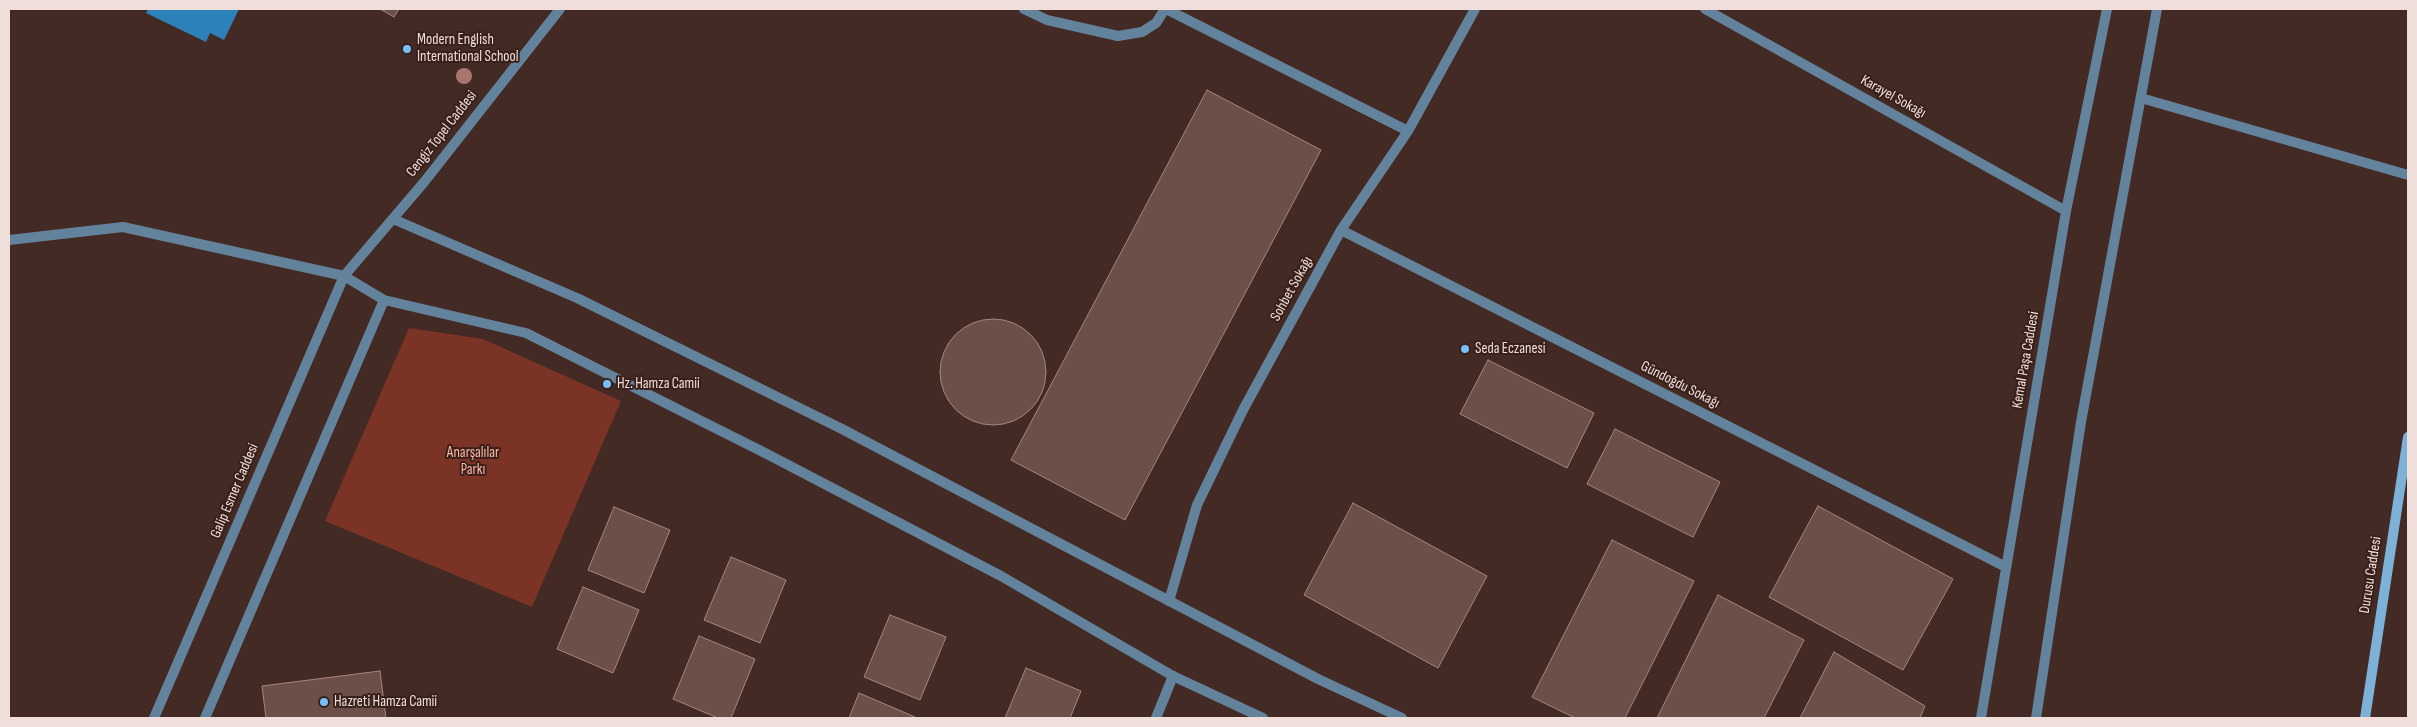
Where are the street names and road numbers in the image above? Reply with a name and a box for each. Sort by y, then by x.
street label: Karayel Sokağı [1857,72,1929,122]
street label: Cengiz Topel Caddesi [403,87,481,181]
street label: Sohbet Sokağı [1267,254,1317,324]
street label: Kemal Paşa Caddesi [2009,310,2043,410]
street label: Gündoğdu Sokağı [1637,357,1723,413]
street label: Galip Esmer Caddesi [207,441,263,541]
street label: Durusu Caddesi [2356,535,2386,615]

